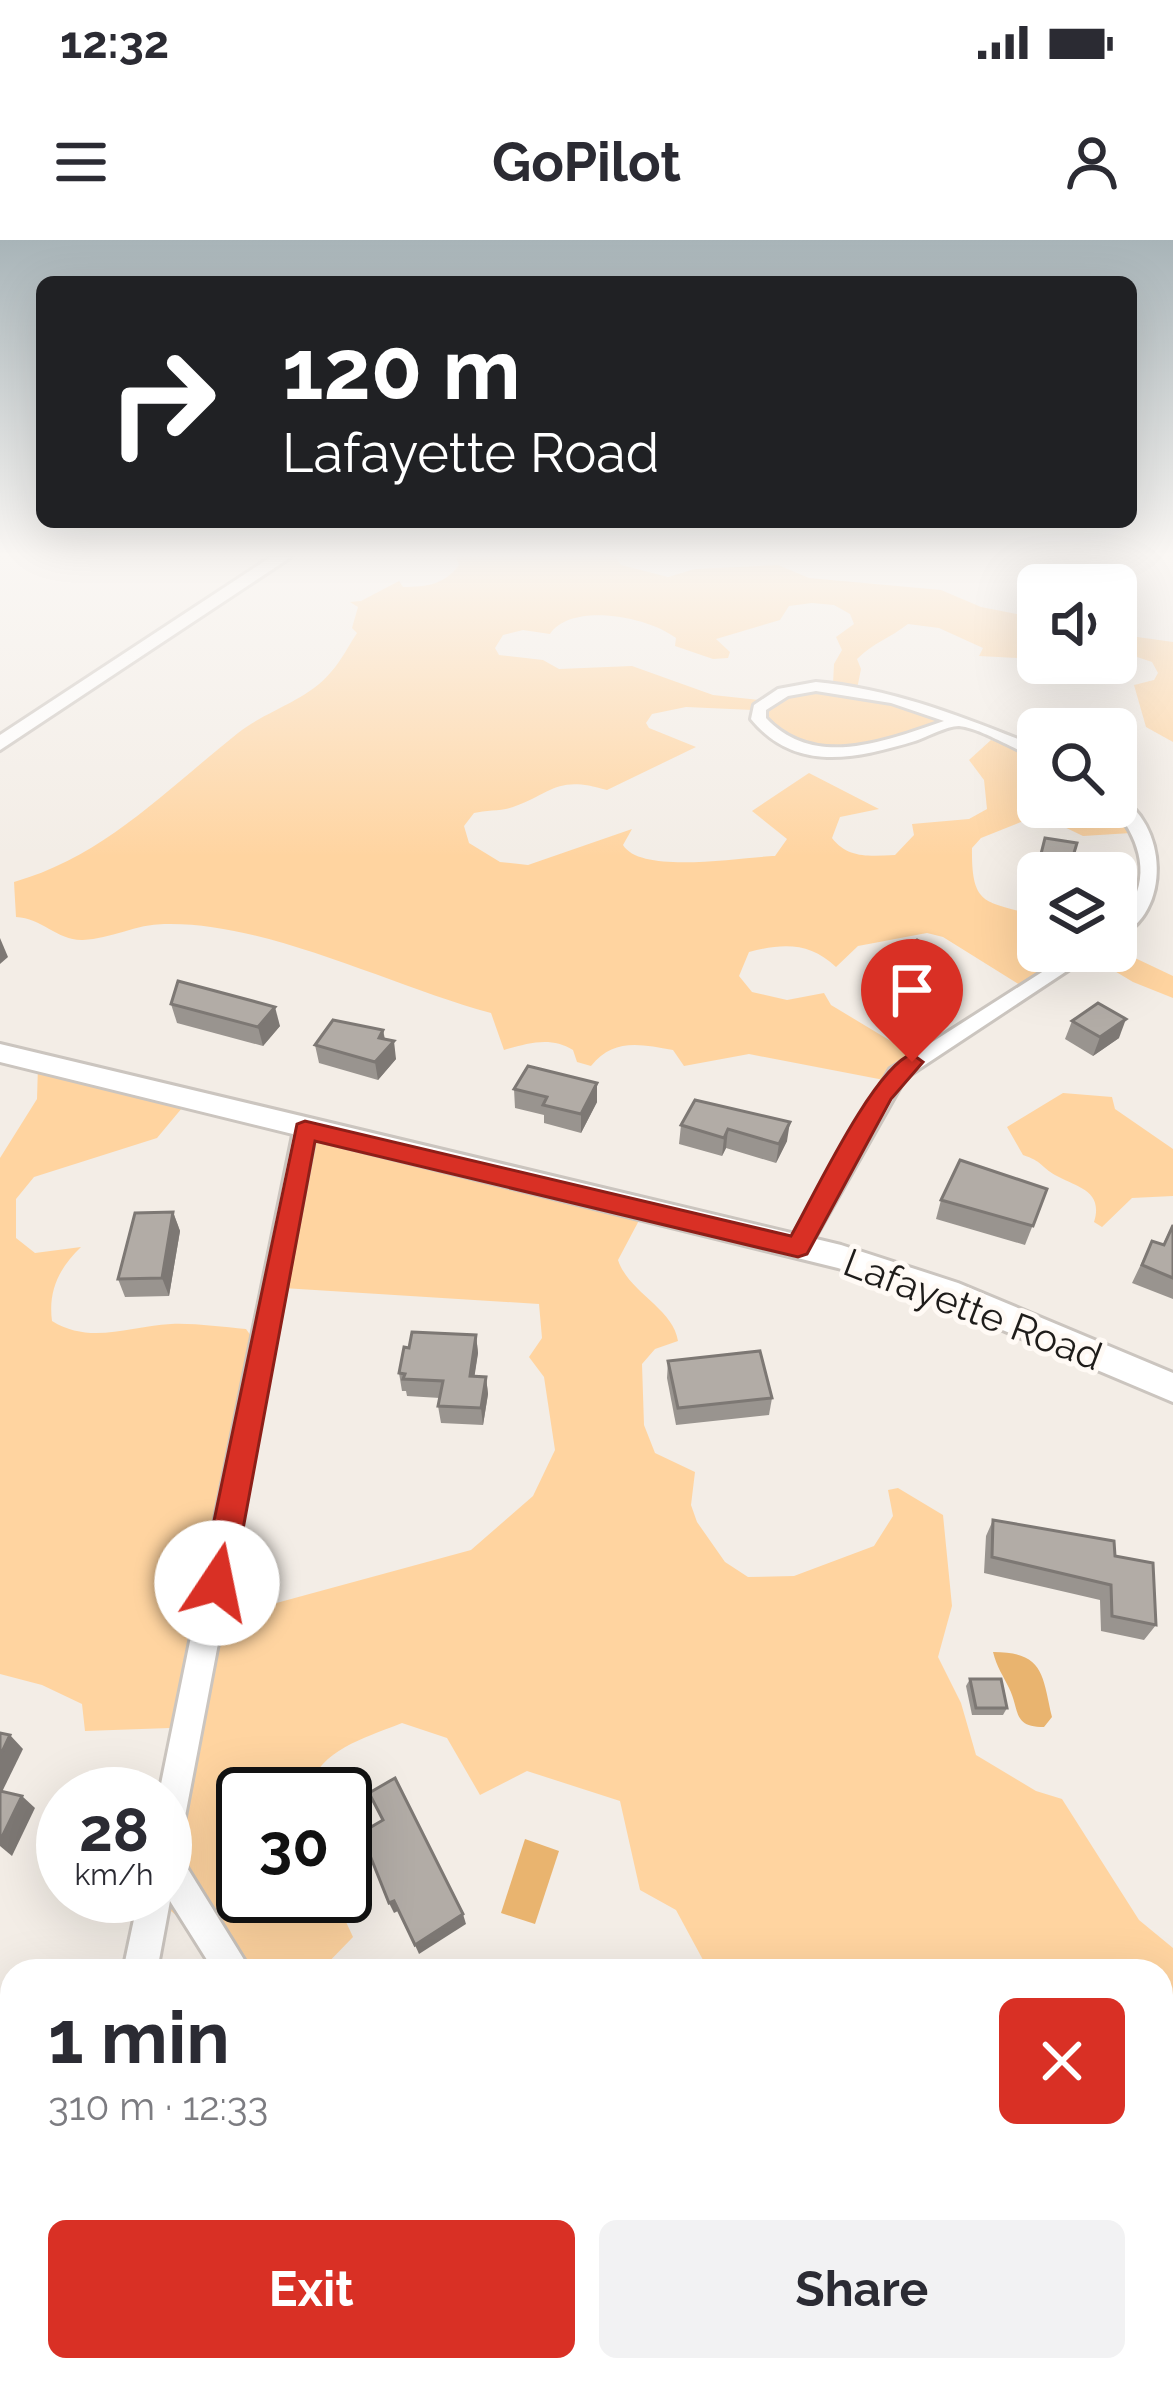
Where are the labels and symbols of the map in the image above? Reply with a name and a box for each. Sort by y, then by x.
pin [861,939,963,1062]
street label: Lafayette Road [838,1239,1108,1379]
position arrow [154,1520,280,1646]
speed limit sign: 30 [216,1767,372,1923]

